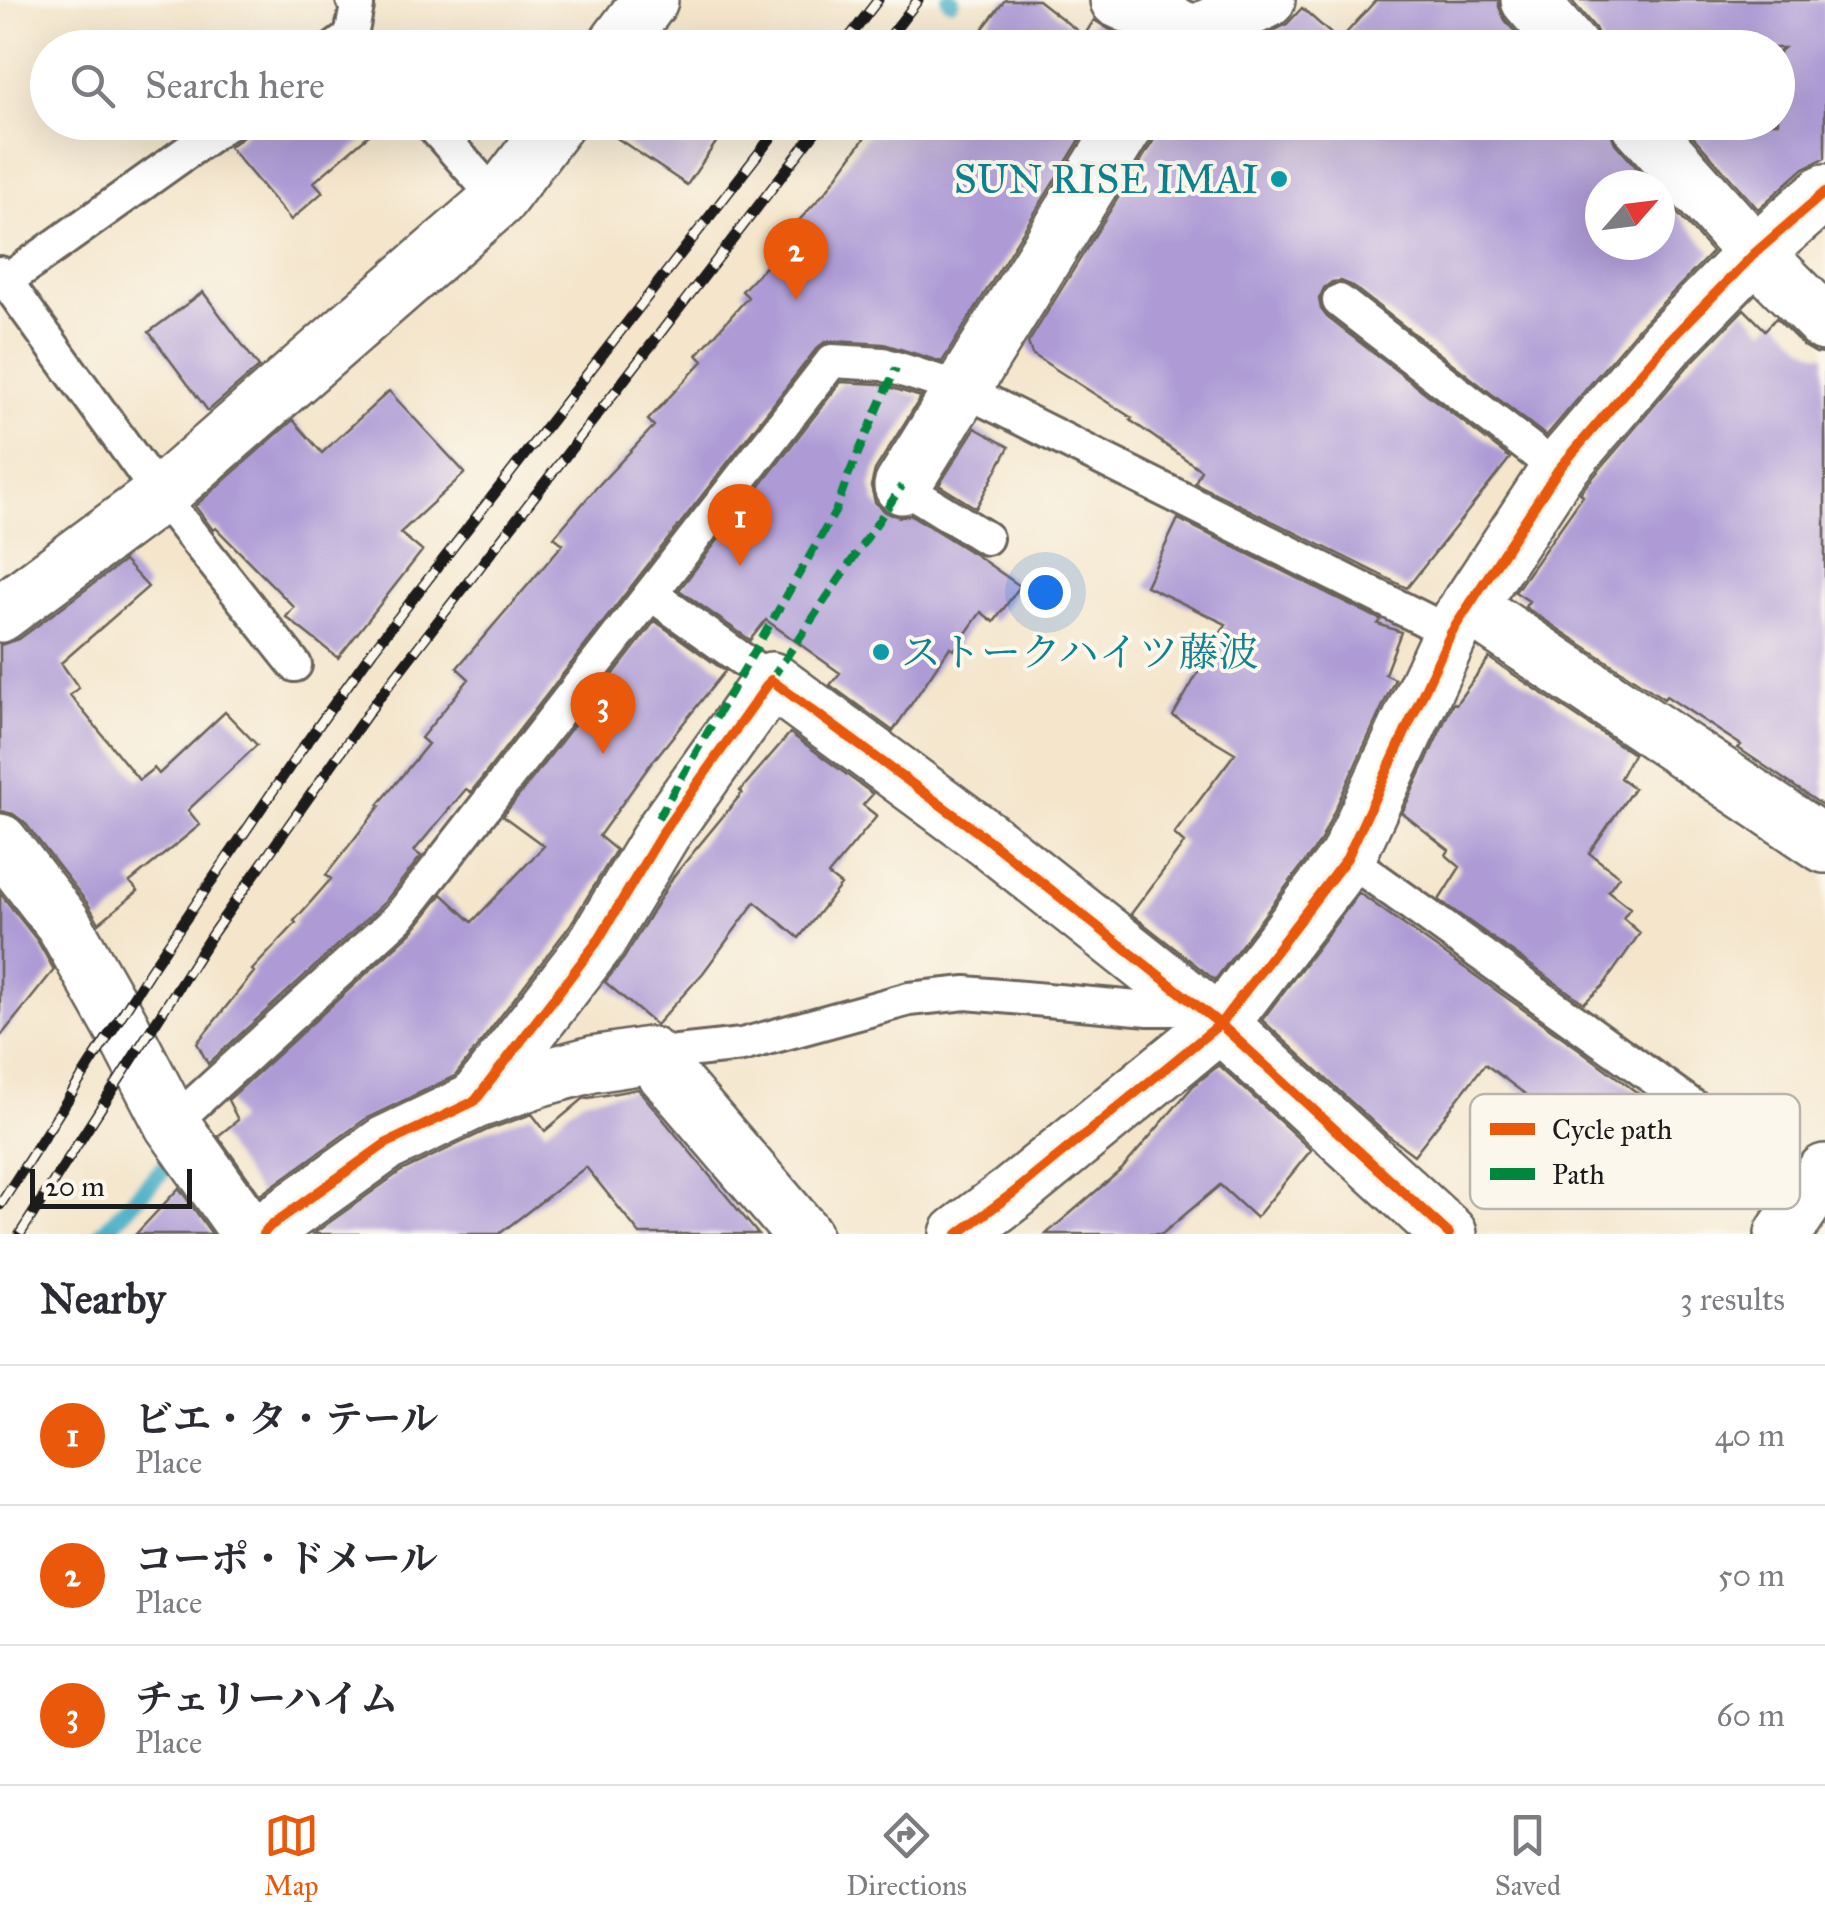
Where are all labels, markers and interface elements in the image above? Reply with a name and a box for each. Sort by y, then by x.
search box [30,30,1795,140]
icon: search [65,58,120,113]
text: Search here [145,62,325,108]
place label: SUN RISE IMAI [954,155,1259,204]
marker: SUN RISE IMAI [1268,168,1290,190]
north arrow [1585,170,1675,260]
pin: 2 [764,218,828,300]
pin: 1 [708,484,772,566]
your location [1020,567,1071,618]
place label: ストークハイツ藤波 [901,628,1259,677]
marker: ストークハイツ藤波 [870,641,892,663]
pin: 3 [570,672,636,754]
legend [1470,1094,1800,1209]
text: Cycle path [1552,1112,1673,1147]
text: Path [1552,1157,1605,1192]
scale bar [30,1164,192,1208]
text: 20 m [45,1169,105,1204]
text: Nearby [40,1273,165,1325]
text: 3 results [1680,1280,1785,1319]
text: ビエ・タ・テール [135,1396,438,1442]
text: 1 [66,1416,79,1455]
text: 40 m [1715,1416,1785,1455]
text: Place [135,1443,202,1482]
text: コーポ・ドメール [135,1536,438,1582]
text: 2 [65,1556,80,1595]
text: 50 m [1718,1556,1785,1595]
text: Place [135,1583,202,1622]
text: チェリーハイム [135,1676,398,1722]
text: 3 [66,1696,79,1735]
text: 60 m [1716,1696,1785,1735]
text: Place [135,1723,202,1762]
tab: Map [264,1808,319,1903]
tab: Directions [846,1808,967,1903]
tab: Saved [1495,1808,1561,1903]

